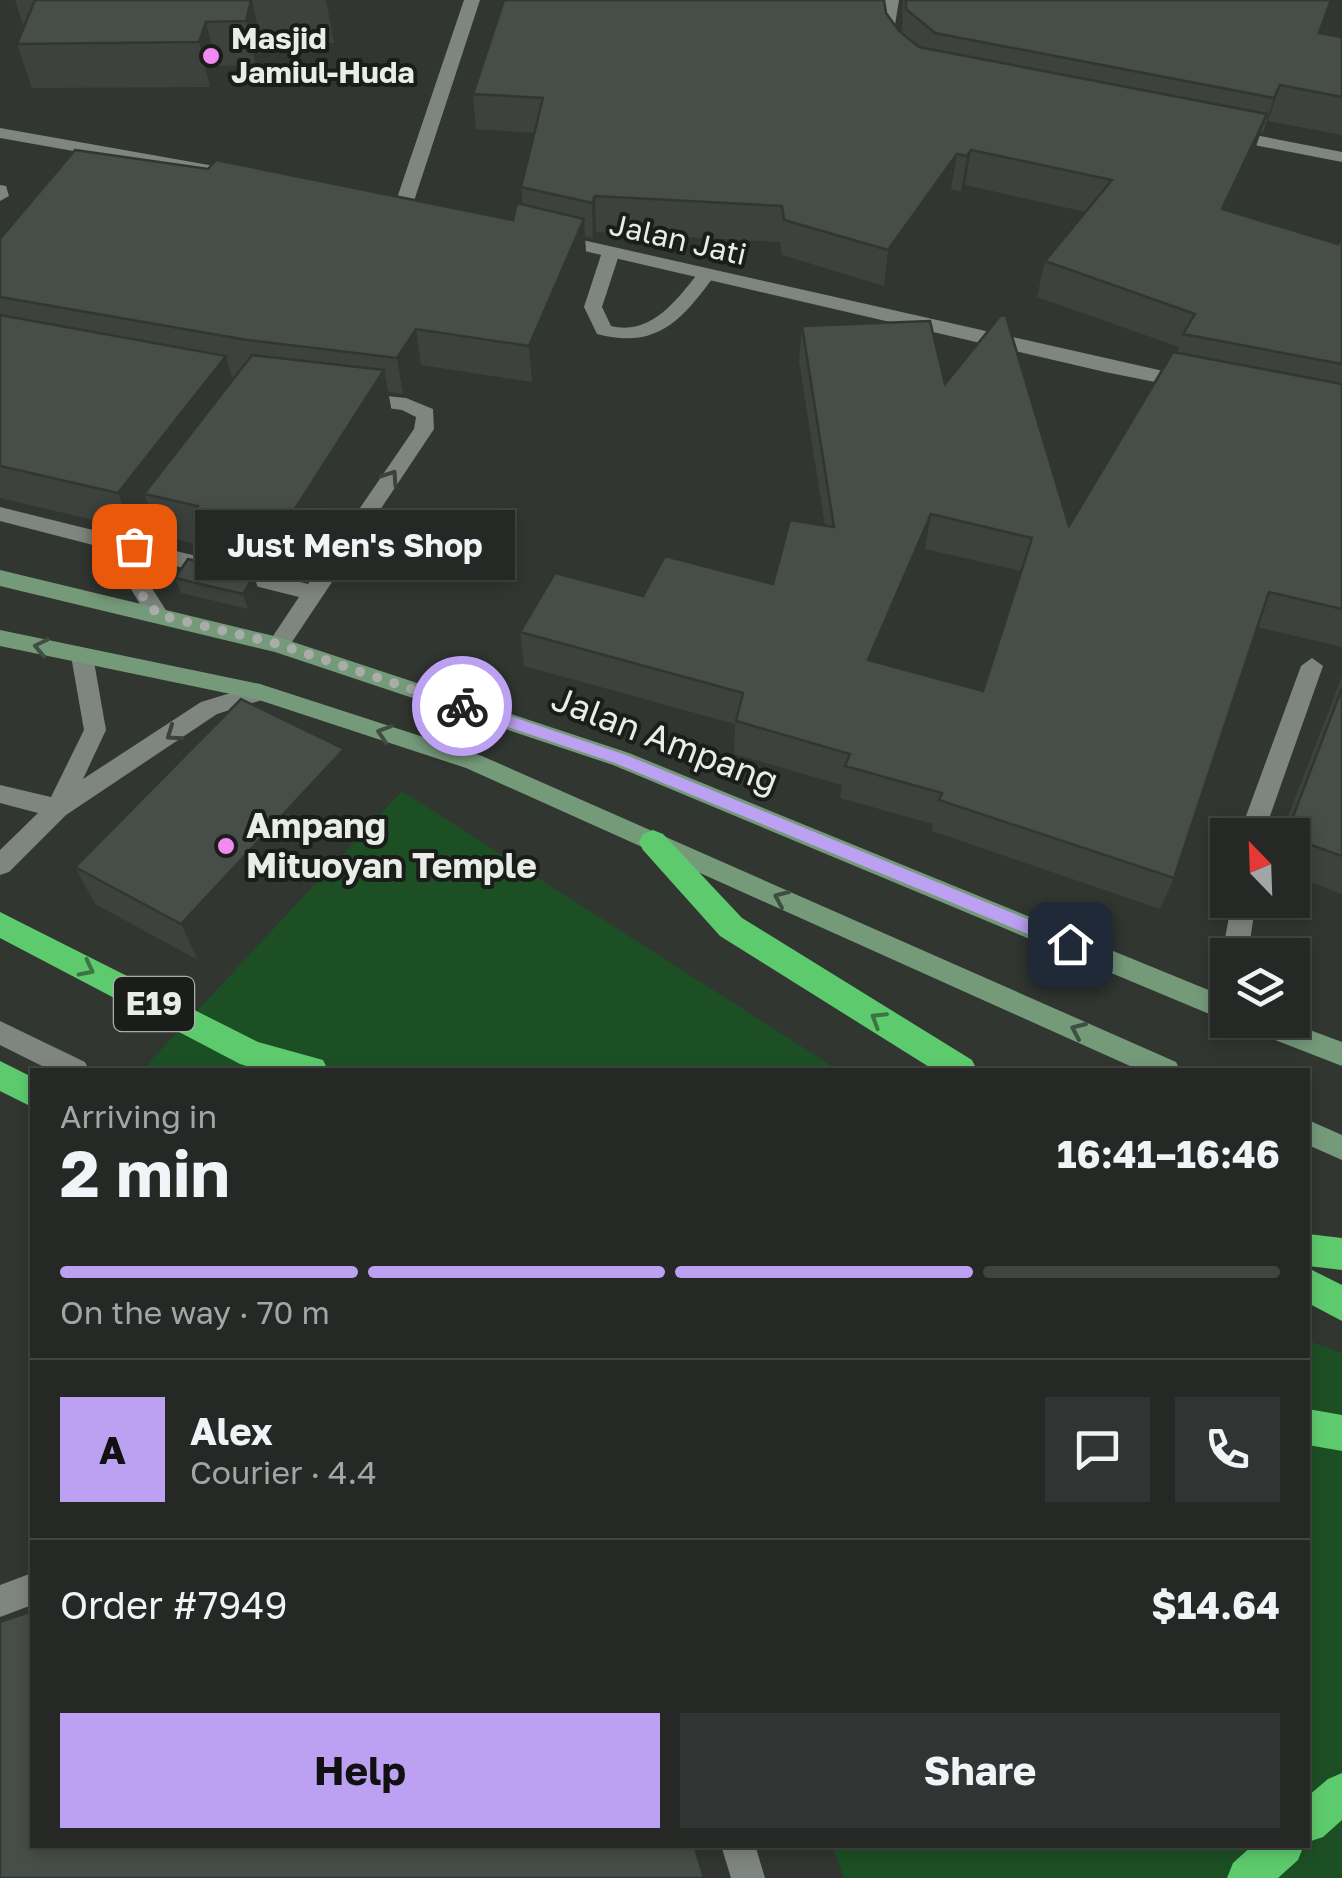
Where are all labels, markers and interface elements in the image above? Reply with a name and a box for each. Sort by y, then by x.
place label: Masjid Jamiul-Huda [231,20,415,90]
marker: Masjid Jamiul-Huda [200,45,222,67]
street label: Jalan Jati [606,206,750,272]
one-way arrow [379,469,398,487]
pin [92,504,177,589]
callout: Just Men's Shop [194,511,514,581]
icon: bag [107,519,162,574]
text: Just Men's Shop [227,526,483,564]
one-way arrow [33,638,50,659]
courier [412,656,512,756]
street label: Jalan Ampang [546,677,785,802]
icon: bike [435,679,490,734]
one-way arrow [165,722,184,740]
one-way arrow [377,724,394,745]
place label: Ampang Mituoyan Temple [246,804,537,886]
north arrow [1210,818,1310,918]
map controls [1210,818,1310,1038]
marker: Ampang Mituoyan Temple [215,835,237,857]
one-way arrow [773,891,791,911]
pin [1028,902,1113,987]
icon: home [1043,917,1098,972]
button: layers [1210,938,1310,1038]
one-way arrow [76,957,94,976]
road number: E19 [114,977,194,1031]
one-way arrow [871,1012,889,1031]
one-way arrow [1070,1023,1088,1043]
text: Arriving in [60,1097,217,1135]
text: 16:41–16:46 [1057,1131,1280,1176]
text: 2 min [60,1133,230,1211]
text: On the way · 70 m [60,1293,330,1331]
button: chat [1045,1397,1150,1502]
button: phone [1175,1397,1280,1502]
text: Alex [190,1408,273,1453]
text: A [99,1427,126,1472]
text: Courier · 4.4 [190,1453,377,1491]
text: Order #7949 [60,1582,287,1627]
text: $14.64 [1151,1582,1280,1627]
button: Help [60,1713,660,1828]
button: Share [680,1713,1280,1828]

